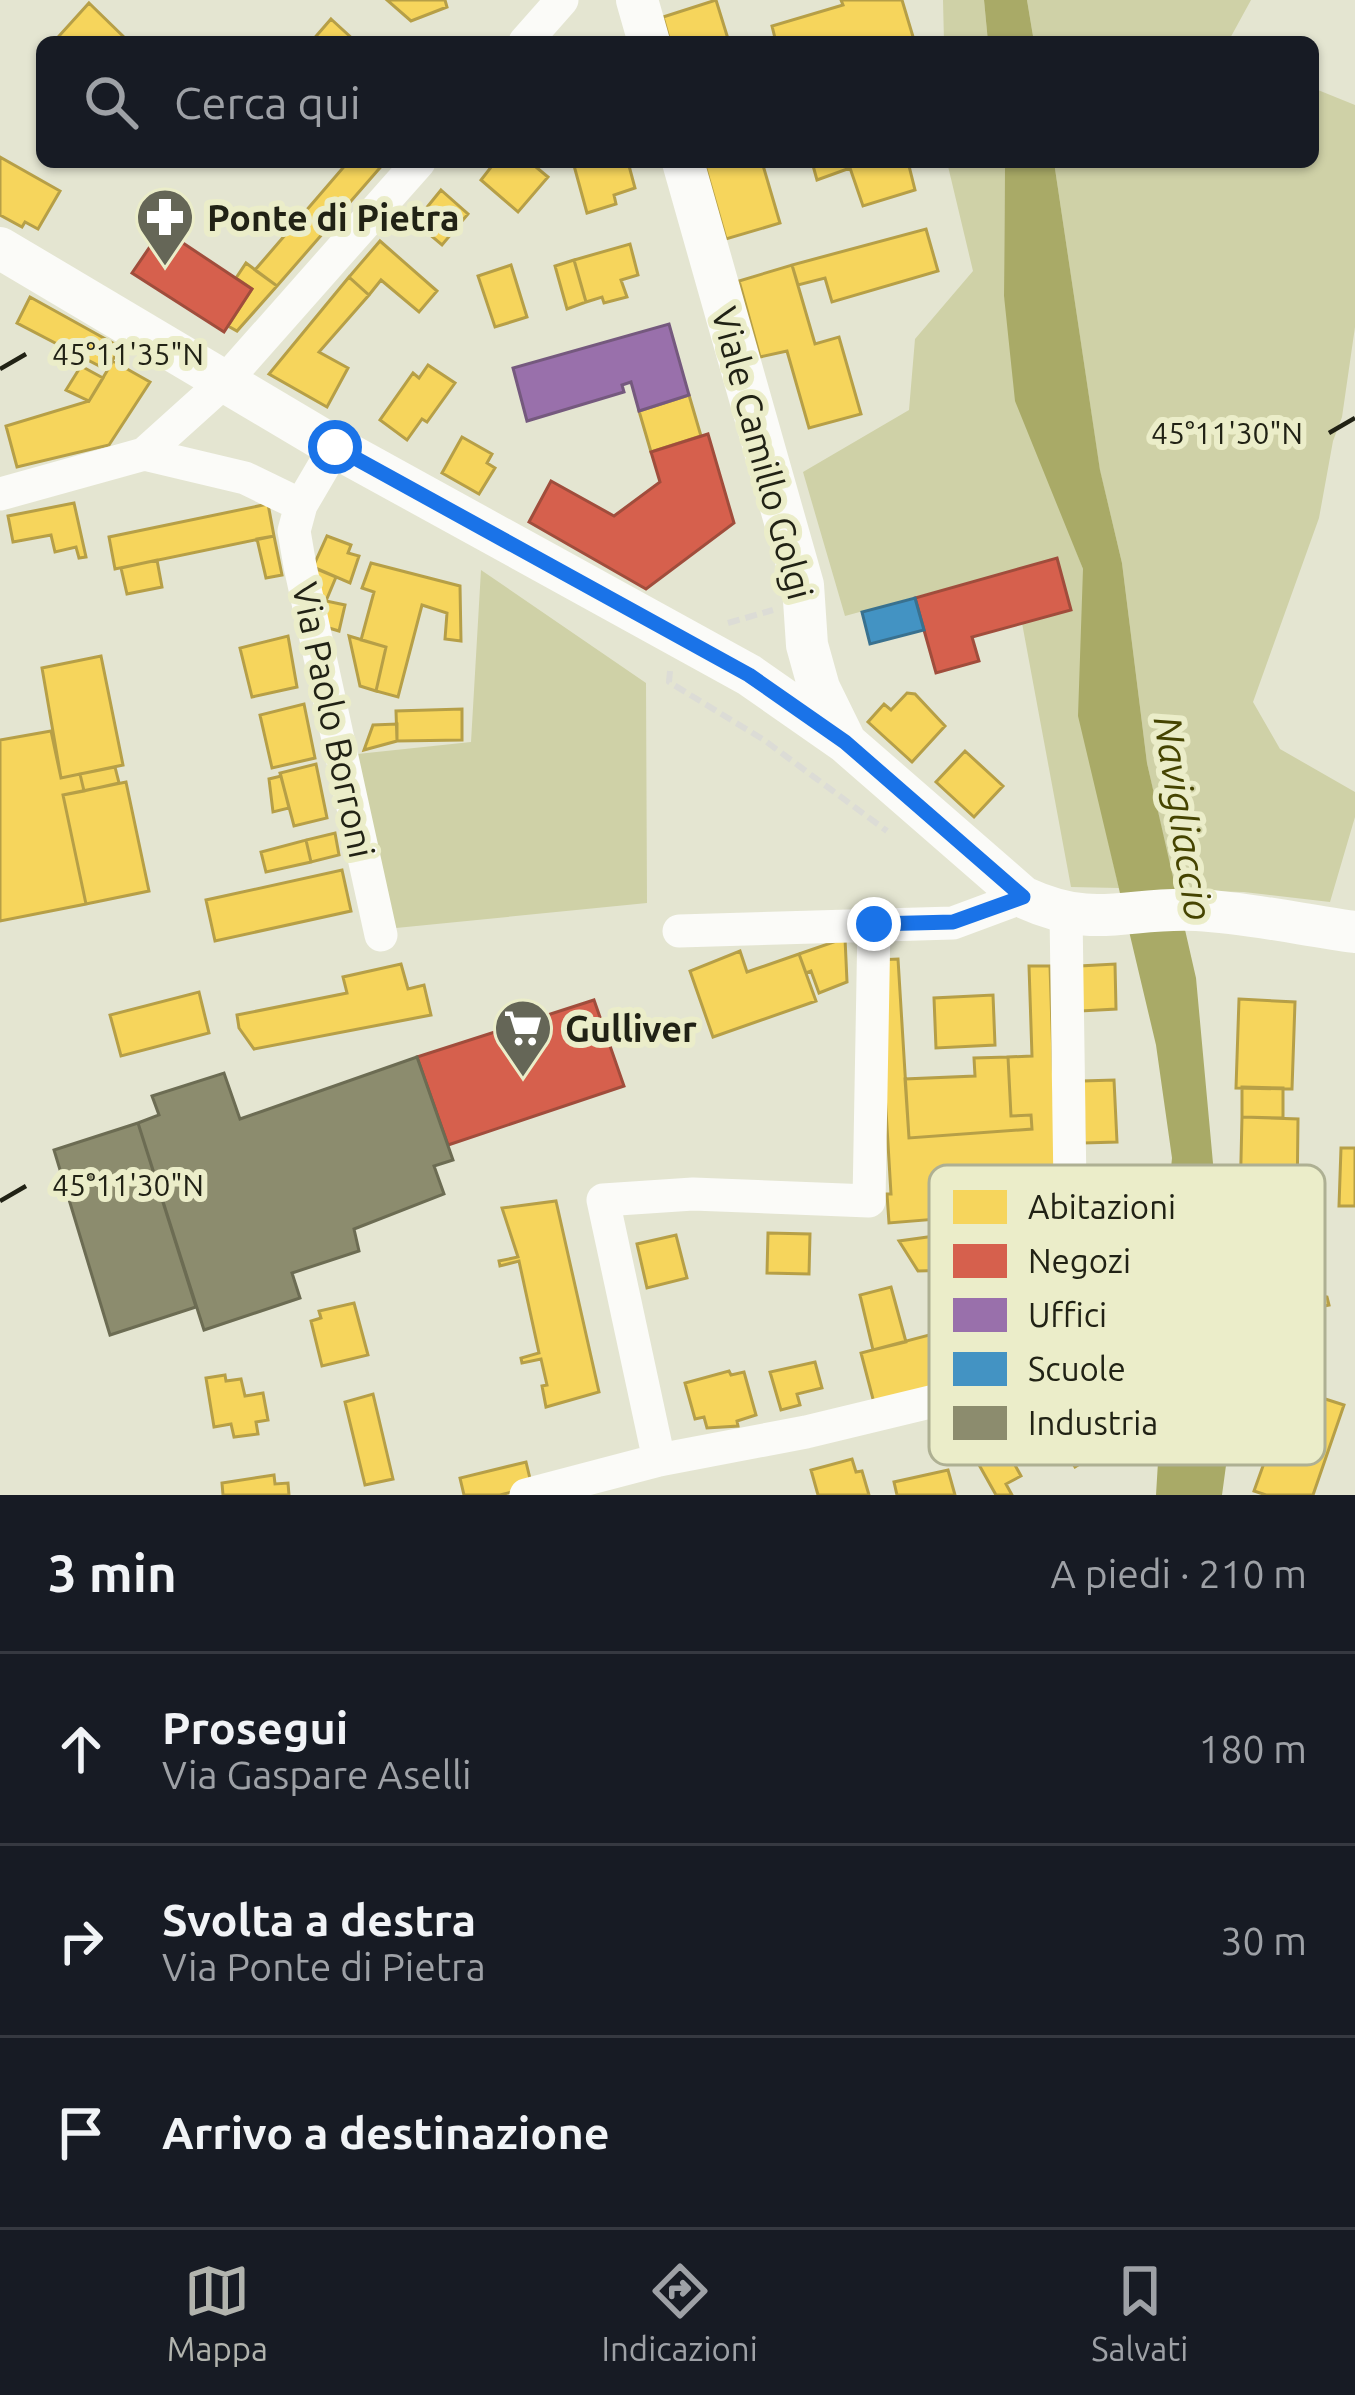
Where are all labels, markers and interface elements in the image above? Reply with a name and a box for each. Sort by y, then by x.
search box [36,36,1319,168]
icon: search [78,69,144,135]
text: Cerca qui [174,77,361,128]
pharmacy icon: Ponte di Pietra [134,186,196,268]
place label: Ponte di Pietra [207,197,459,238]
street label: Viale Camillo Golgi [704,302,822,604]
text: 45°11'35"N [52,337,204,371]
text: 45°11'30"N [1151,416,1303,450]
route start [308,420,362,474]
street label: Via Paolo Borroni [285,579,383,861]
water label: Navigliaccio [1147,713,1221,923]
route end [847,897,901,951]
supermarket icon: Gulliver [492,997,554,1079]
place label: Gulliver [565,1008,697,1049]
legend [929,1165,1325,1465]
text: 45°11'30"N [52,1168,204,1202]
text: Abitazioni [1028,1188,1176,1225]
text: Negozi [1028,1242,1131,1279]
text: Uffici [1028,1296,1107,1333]
text: Scuole [1028,1350,1126,1387]
text: Industria [1028,1404,1158,1441]
text: 3 min [48,1544,177,1602]
text: A piedi · 210 m [1051,1552,1307,1595]
text: Prosegui [162,1702,348,1753]
icon: ahead [48,1716,114,1782]
text: 180 m [1198,1727,1307,1770]
text: Via Gaspare Aselli [162,1753,472,1796]
text: Svolta a destra [162,1894,476,1945]
icon: right [48,1908,114,1974]
text: 30 m [1220,1919,1307,1962]
text: Via Ponte di Pietra [162,1945,486,1988]
icon: arrive [48,2100,114,2166]
text: Arrivo a destinazione [162,2107,610,2158]
tab: Mappa [167,2258,268,2367]
tab: Indicazioni [602,2258,758,2367]
tab: Salvati [1091,2258,1188,2367]

